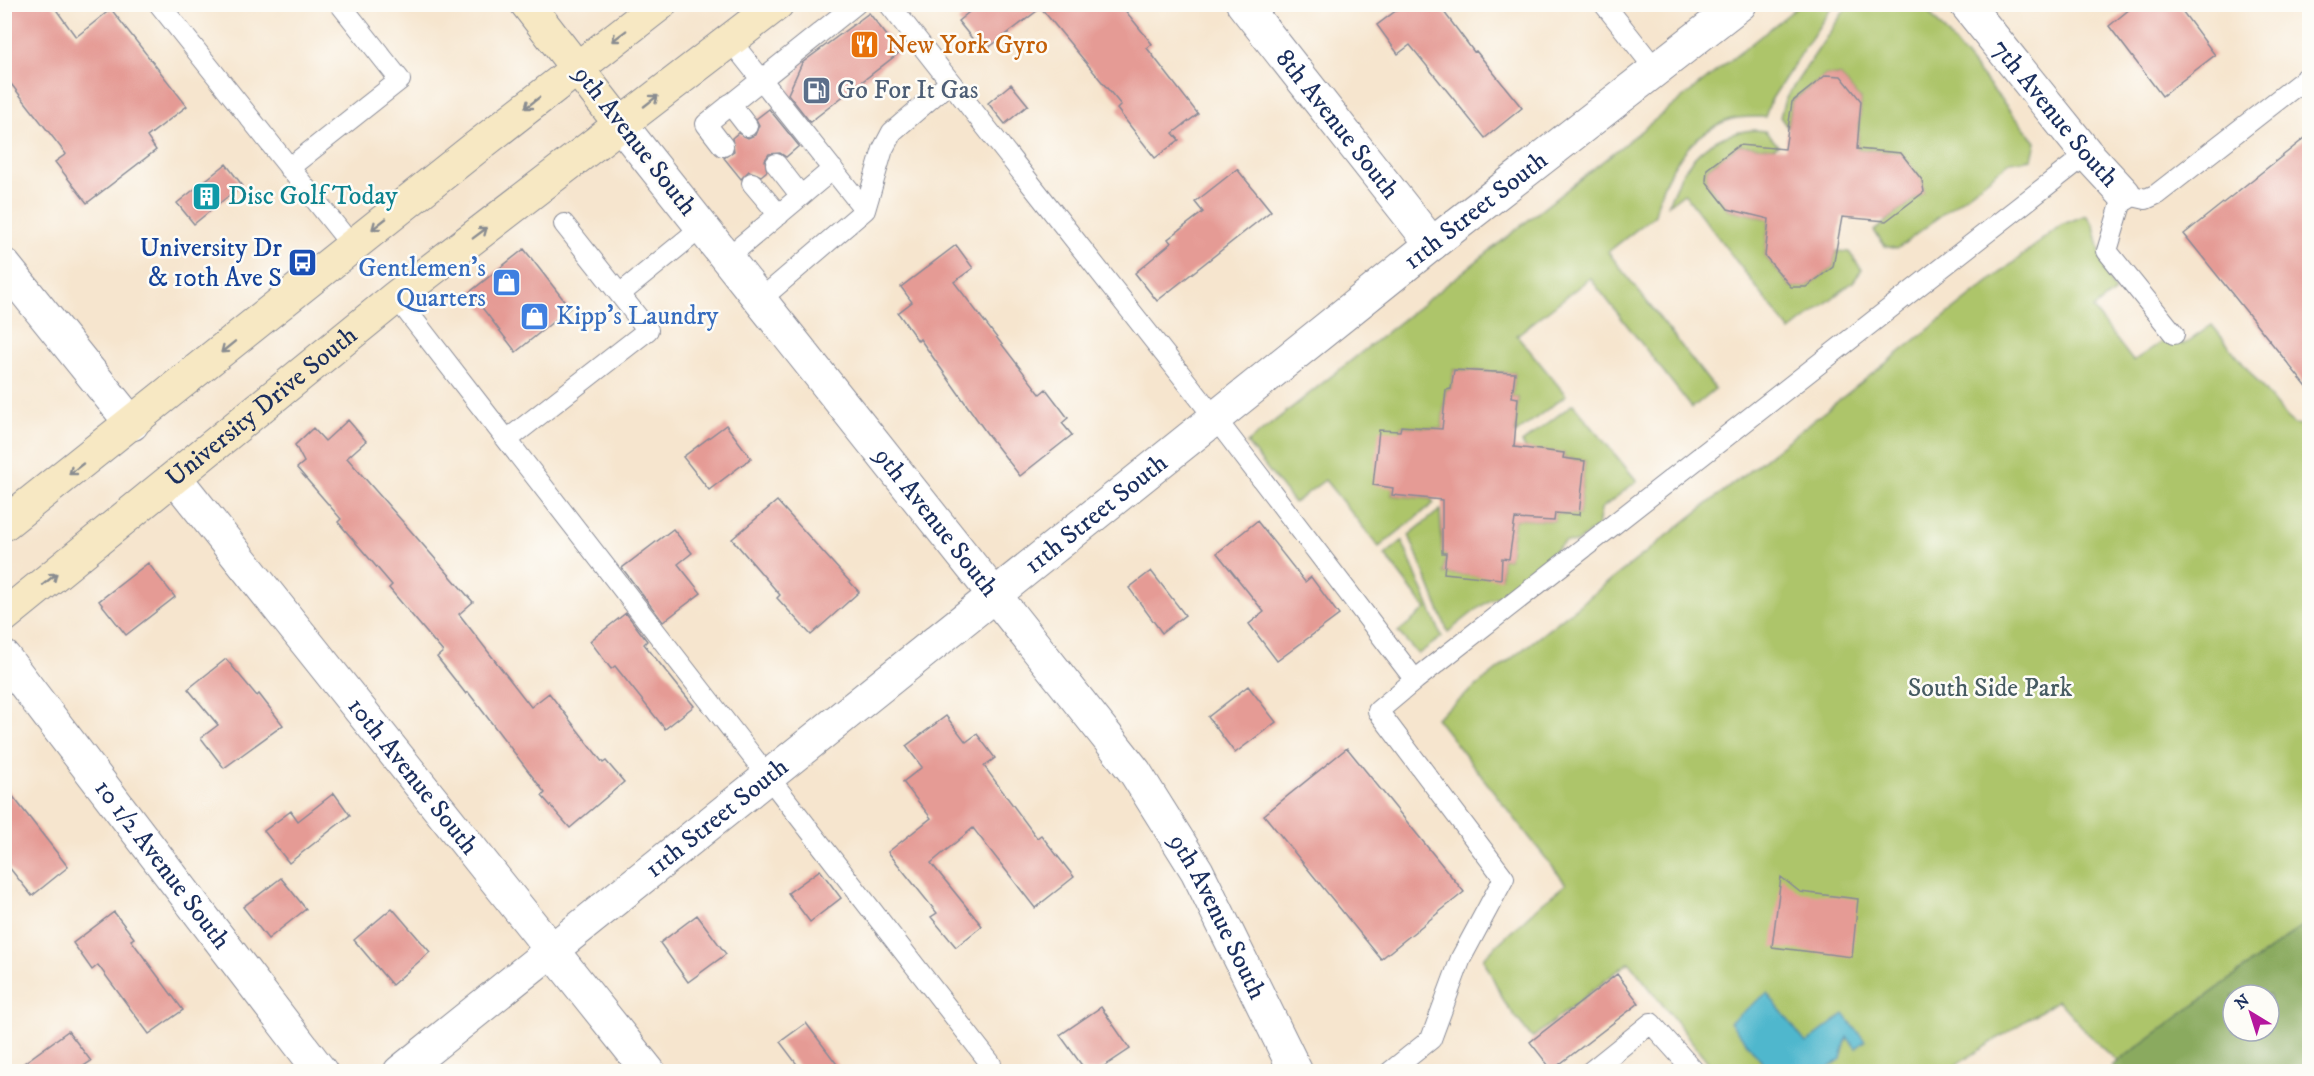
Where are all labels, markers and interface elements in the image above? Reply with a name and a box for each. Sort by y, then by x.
one-way arrow [612,29,628,42]
restaurant icon: New York Gyro [849,29,881,61]
place label: New York Gyro [886,29,1048,62]
street label: 7th Avenue South [1984,32,2126,195]
street label: 8th Avenue South [1268,43,1407,206]
street label: 9th Avenue South [565,58,704,223]
fuel station icon: Go For It Gas [800,74,832,106]
place label: Go For It Gas [837,74,978,107]
one-way arrow [643,95,659,108]
one-way arrow [525,97,541,110]
street label: 11th Street South [1396,143,1555,277]
building icon: Disc Golf Today [191,180,223,212]
place label: Disc Golf Today [228,180,398,213]
one-way arrow [372,218,388,231]
one-way arrow [472,227,488,240]
place label: University Dr & 10th Ave S [140,232,282,295]
bus stop icon: University Dr & 10th Ave S [287,247,319,279]
place label: Gentlemen's Quarters [358,252,486,315]
shop icon: Gentlemen's Quarters [491,267,523,299]
shop icon: Kipp's Laundry [519,300,551,332]
place label: Kipp's Laundry [556,300,719,333]
street label: University Drive South [159,318,364,494]
one-way arrow [221,340,236,354]
street label: 9th Avenue South [866,439,1006,604]
street label: 11th Street South [1017,446,1174,581]
one-way arrow [68,463,84,476]
one-way arrow [42,573,58,586]
park label: South Side Park [1908,672,2072,705]
street label: 10th Avenue South [340,691,486,862]
street label: 11th Street South [638,750,795,885]
street label: 10 1/2 Avenue South [87,773,238,956]
street label: 9th Avenue South [1160,826,1274,1005]
north arrow [2221,983,2281,1043]
text: N [2231,990,2254,1014]

